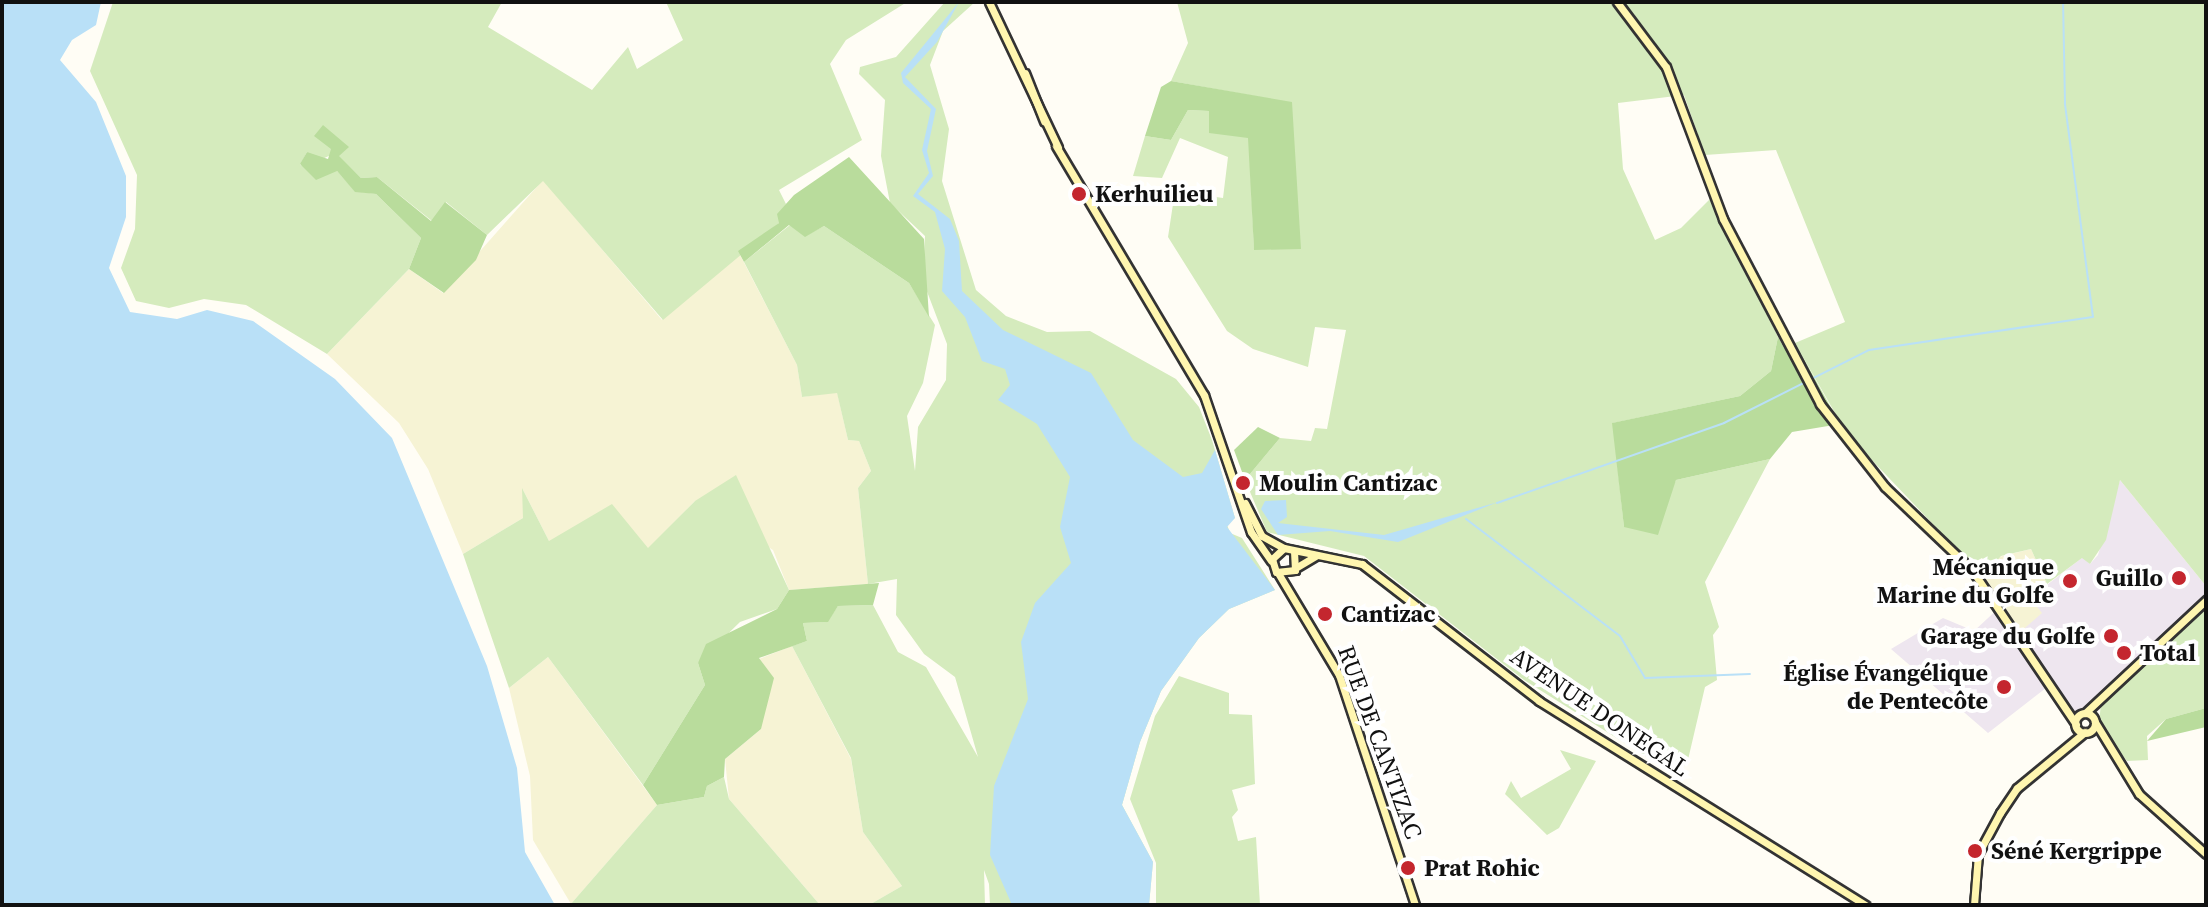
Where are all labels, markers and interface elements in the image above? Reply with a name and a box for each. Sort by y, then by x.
place label: Kerhuilieu [1095,180,1213,208]
marker: Kerhuilieu [1070,185,1088,203]
place label: Moulin Cantizac [1259,469,1438,497]
marker: Moulin Cantizac [1234,474,1252,492]
place label: Mécanique Marine du Golfe [1877,553,2054,609]
place label: Guillo [2096,564,2163,592]
marker: Guillo [2170,569,2188,587]
marker: Mécanique Marine du Golfe [2061,572,2079,590]
place label: Cantizac [1341,600,1436,628]
marker: Cantizac [1316,605,1334,623]
place label: Garage du Golfe [1921,622,2095,650]
marker: Garage du Golfe [2102,627,2120,645]
place label: Total [2140,639,2196,667]
street label: RUE DE CANTIZAC [1332,641,1428,843]
street label: AVENUE DONEGAL [1505,641,1695,783]
marker: Total [2115,644,2133,662]
place label: Église Évangélique de Pentecôte [1783,659,1988,715]
marker: Église Évangélique de Pentecôte [1995,678,2013,696]
place label: Séné Kergrippe [1991,837,2162,865]
marker: Séné Kergrippe [1966,842,1984,860]
place label: Prat Rohic [1424,854,1540,882]
marker: Prat Rohic [1399,859,1417,877]

